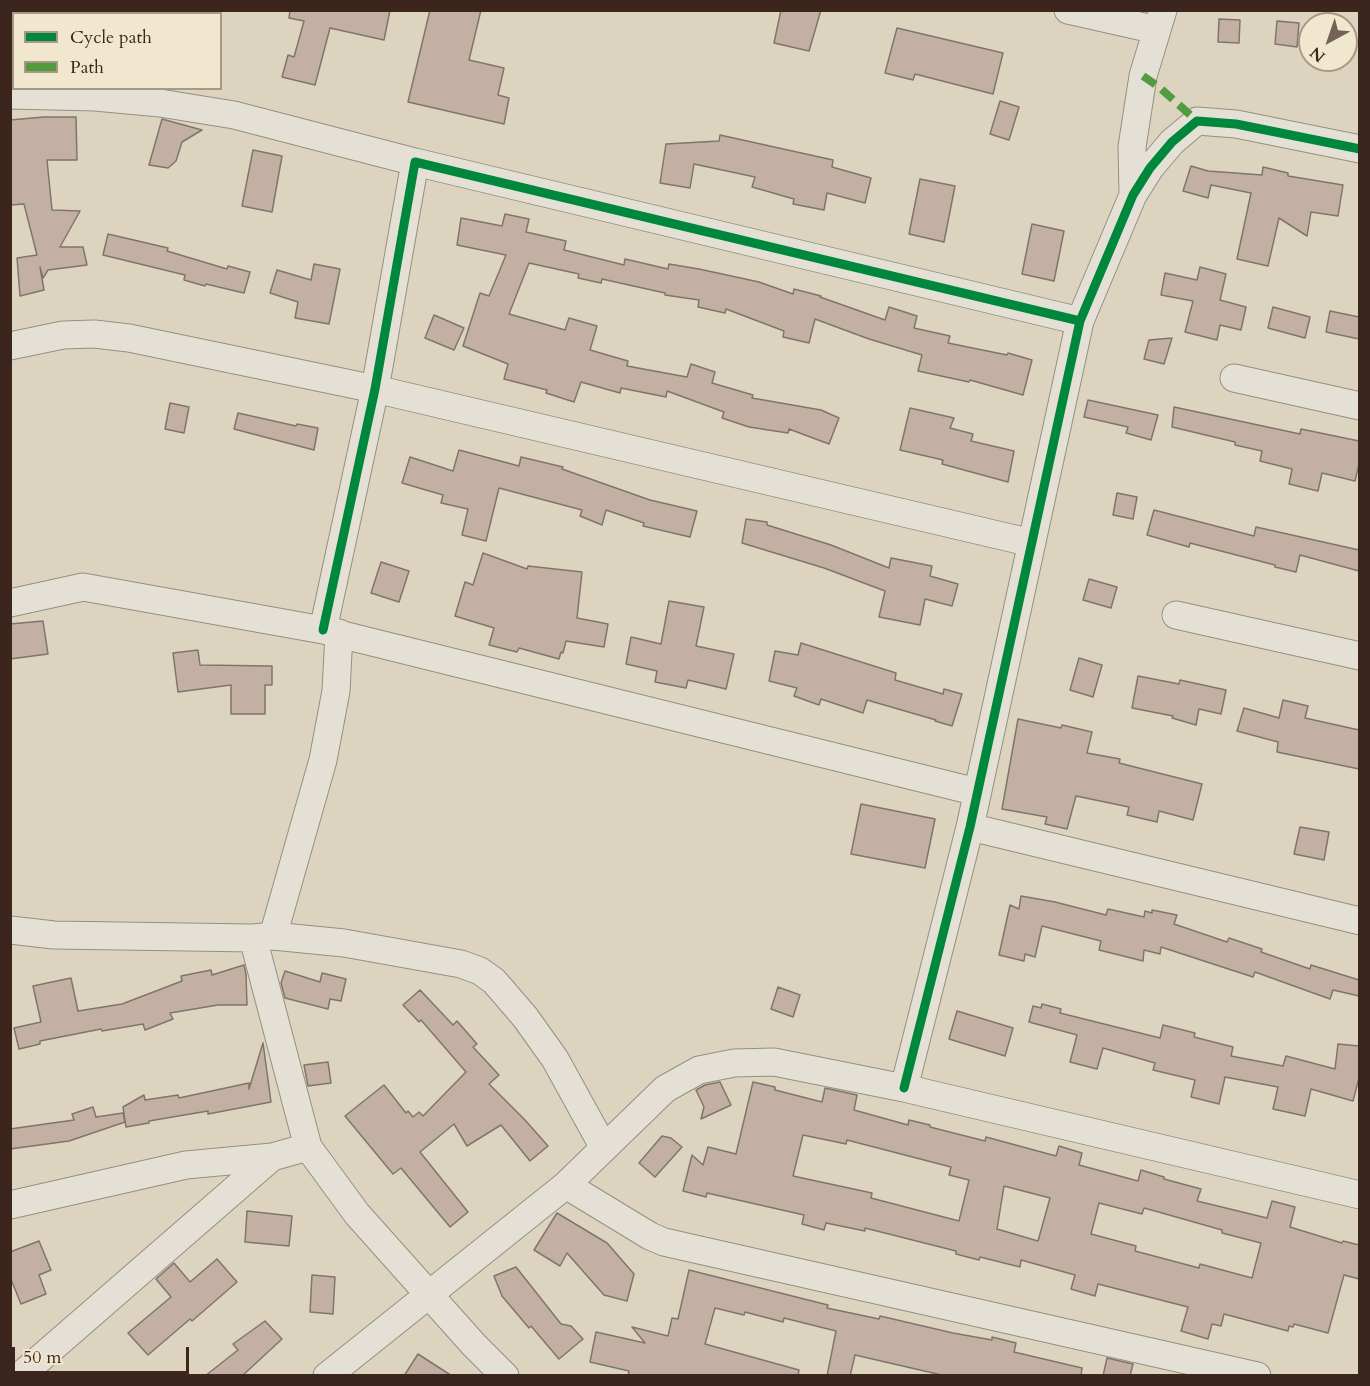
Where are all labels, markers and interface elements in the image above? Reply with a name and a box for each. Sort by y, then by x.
legend [12,12,222,90]
north arrow [1298,12,1358,72]
text: Cycle path [70,25,152,50]
text: N [1305,41,1330,67]
text: Path [70,55,104,80]
scale bar [15,1335,192,1373]
text: 50 m [23,1345,62,1370]

